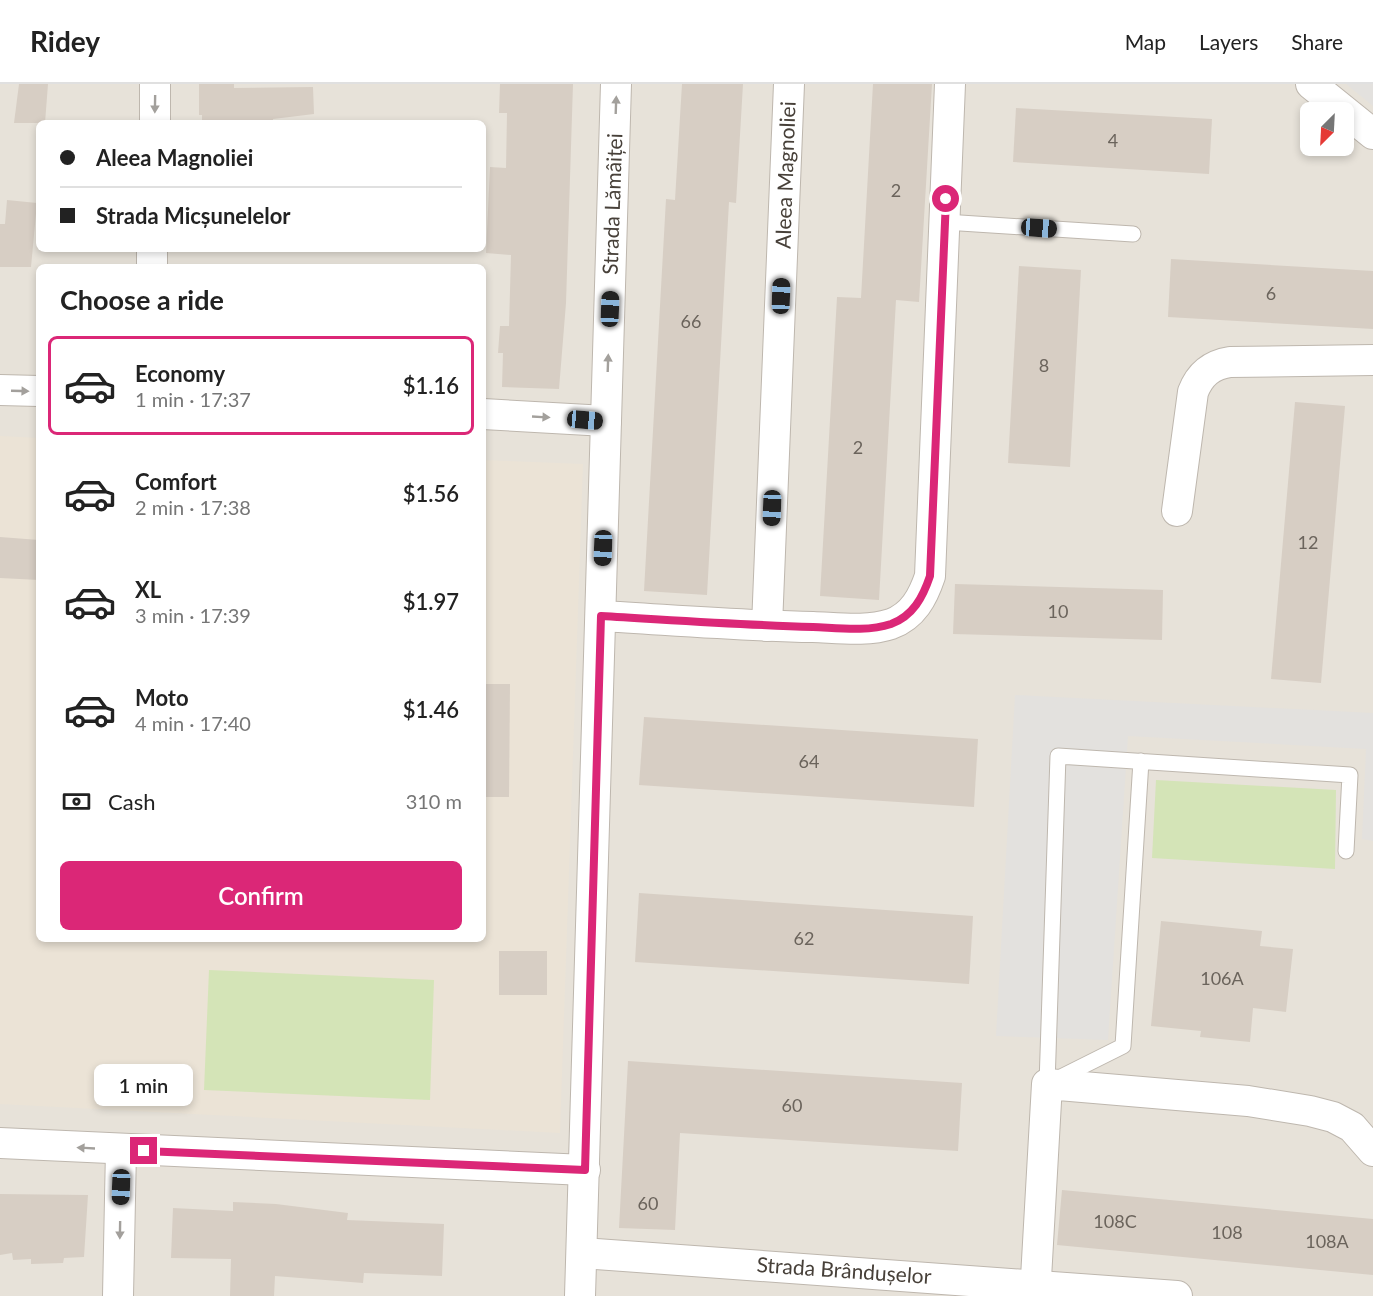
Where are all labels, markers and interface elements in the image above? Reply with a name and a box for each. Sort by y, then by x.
text: Ridey [30,24,100,58]
text: Map [1125,29,1166,54]
text: Layers [1199,29,1258,54]
text: Share [1291,29,1343,54]
one-way arrow [150,94,160,113]
one-way arrow [611,96,620,115]
street label: Aleea Magnoliei [769,101,800,249]
north arrow [1300,102,1354,156]
map controls [1300,102,1354,156]
house number: 4 [1108,129,1118,151]
street label: Strada Lămâiței [597,133,626,275]
text: Aleea Magnoliei [96,144,253,171]
house number: 2 [891,179,901,201]
route start [932,185,959,212]
text: Strada Micșunelelor [96,202,291,229]
car [1020,218,1058,238]
car [771,278,791,314]
house number: 6 [1266,282,1276,304]
text: Choose a ride [60,283,224,316]
car [600,291,620,327]
house number: 66 [681,310,701,332]
one-way arrow [603,353,613,372]
house number: 8 [1039,354,1049,376]
icon: car [63,359,117,413]
text: Economy [135,360,225,387]
text: $1.16 [403,372,459,399]
one-way arrow [10,386,29,396]
text: 1 min · 17:37 [135,387,251,411]
car [566,409,604,431]
one-way arrow [532,412,551,422]
house number: 2 [853,436,863,458]
icon: car [63,467,117,521]
text: Comfort [135,468,217,495]
text: $1.56 [403,480,459,507]
car [762,490,782,526]
text: 2 min · 17:38 [135,495,251,519]
car [593,530,613,566]
house number: 12 [1298,531,1318,553]
icon: car [63,575,117,629]
text: XL [135,576,161,603]
text: $1.97 [403,588,459,615]
house number: 10 [1048,600,1068,622]
text: 3 min · 17:39 [135,603,251,627]
icon: car [63,683,117,737]
text: Moto [135,684,189,711]
text: $1.46 [403,696,459,723]
text: 4 min · 17:40 [135,711,251,735]
house number: 64 [799,750,819,772]
icon: cash [60,785,93,818]
text: Cash [108,788,155,815]
text: 310 m [406,789,462,813]
button: Confirm [60,861,462,930]
house number: 62 [794,927,814,949]
house number: 106A [1200,967,1245,989]
callout: 1 min [94,1064,194,1106]
text: 1 min [119,1073,168,1097]
house number: 60 [782,1094,802,1116]
route end [130,1137,157,1164]
one-way arrow [77,1144,96,1153]
car [111,1169,131,1205]
house number: 60 [638,1192,658,1214]
house number: 108C [1093,1210,1137,1232]
one-way arrow [115,1220,125,1239]
house number: 108 [1211,1221,1243,1243]
house number: 108A [1305,1230,1350,1252]
street label: Strada Brândușelor [756,1251,933,1288]

